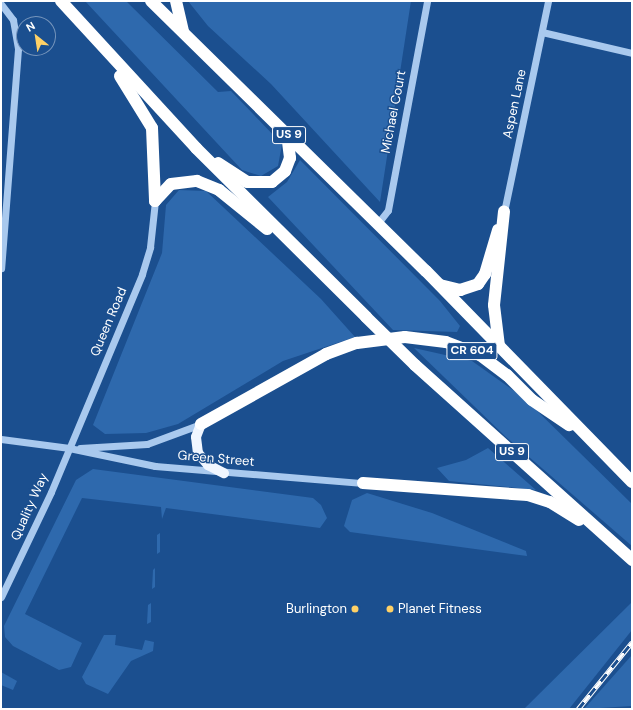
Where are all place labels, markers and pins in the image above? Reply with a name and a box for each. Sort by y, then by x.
place label: Burlington [286,601,347,617]
place label: Planet Fitness [398,601,482,617]
marker: Burlington [350,604,360,614]
marker: Planet Fitness [385,604,395,614]

